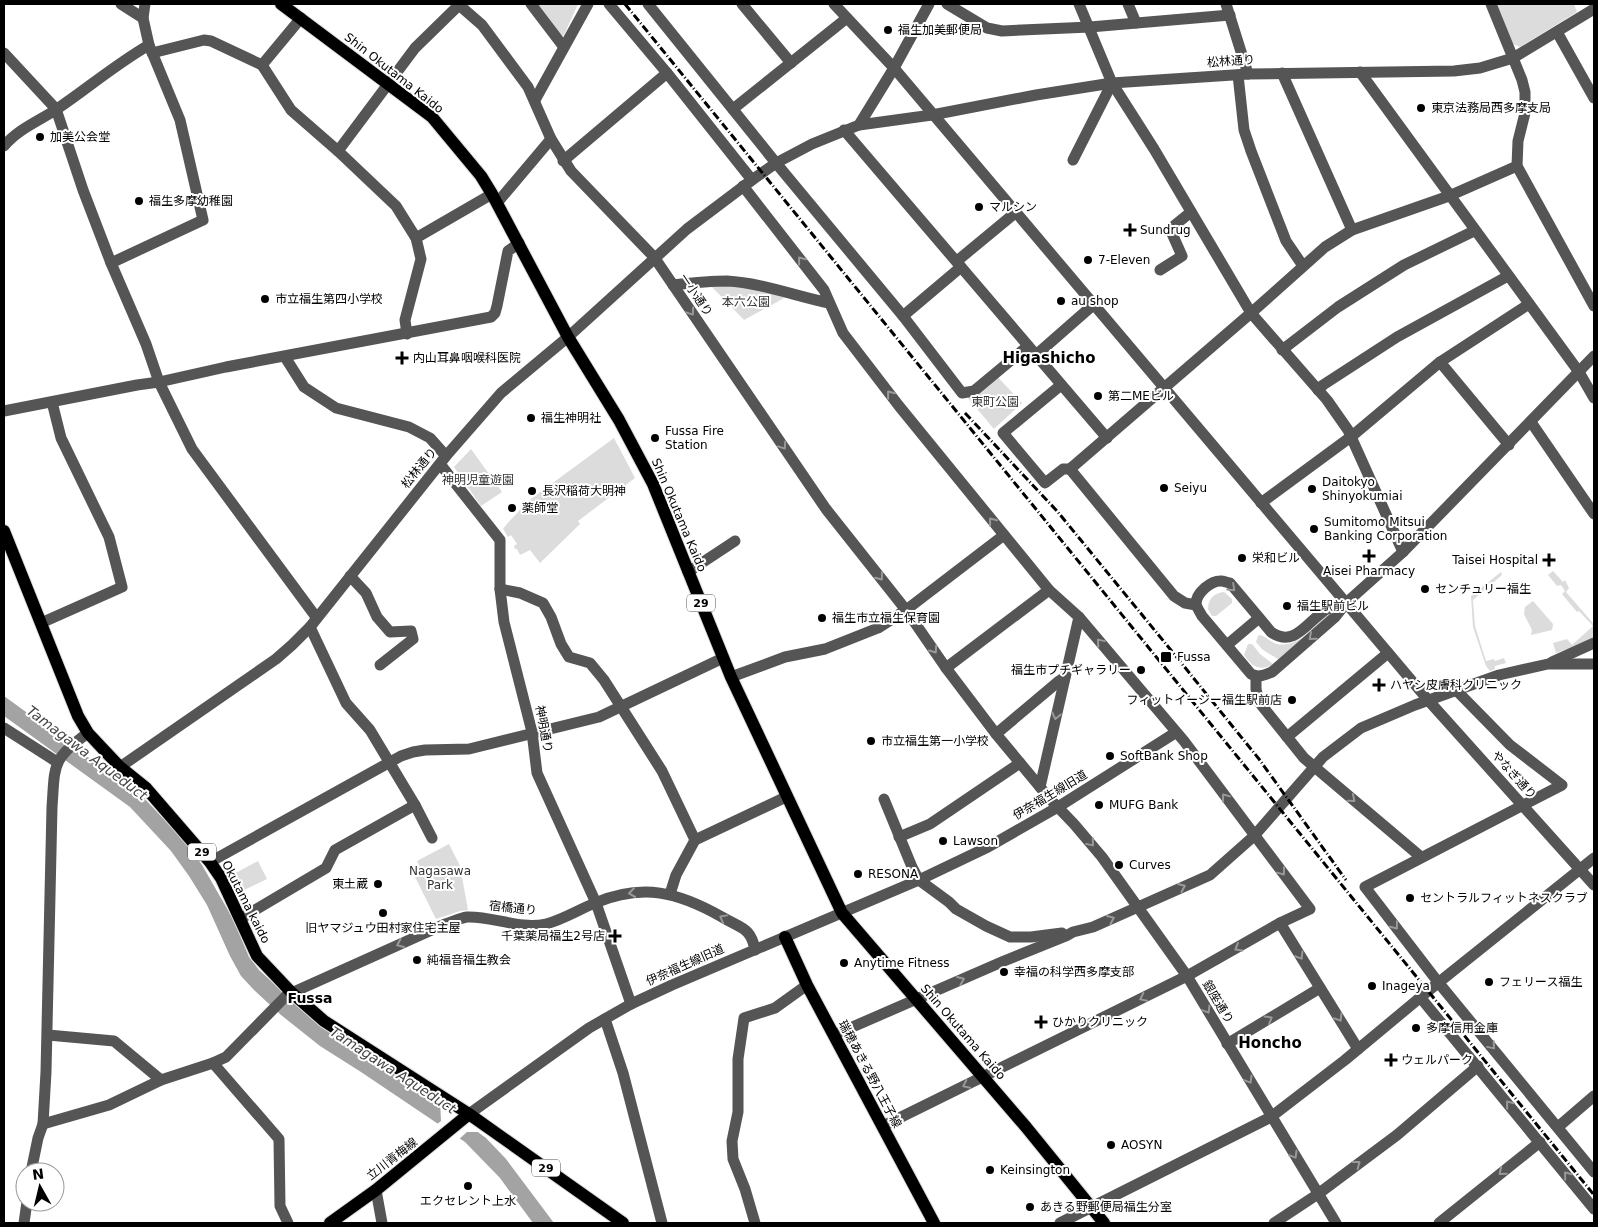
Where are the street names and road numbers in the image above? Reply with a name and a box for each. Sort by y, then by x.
street label: Shin Okutama Kaido [342,30,446,116]
street label: 松林通り [1207,52,1255,70]
street label: 一小通り [677,271,715,319]
street label: 松林通り [398,445,440,491]
street label: Shin Okutama Kaido [649,456,709,574]
road number: 29 [687,594,715,612]
street label: 神明通り [533,704,555,754]
street label: やなぎ通り [1489,748,1539,802]
street label: 伊奈福生線旧道 [1010,767,1090,823]
road number: 29 [188,844,216,860]
street label: Okutama kaido [219,858,273,946]
street label: 宿橋通り [488,899,538,917]
street label: 伊奈福生線旧道 [644,942,726,988]
street label: 銀座通り [1200,978,1236,1026]
street label: Shin Okutama Kaido [918,981,1008,1083]
street label: 瑞穂あきる野八王子線 [836,1018,904,1130]
street label: 立川青梅線 [364,1135,420,1183]
road number: 29 [532,1160,560,1176]

